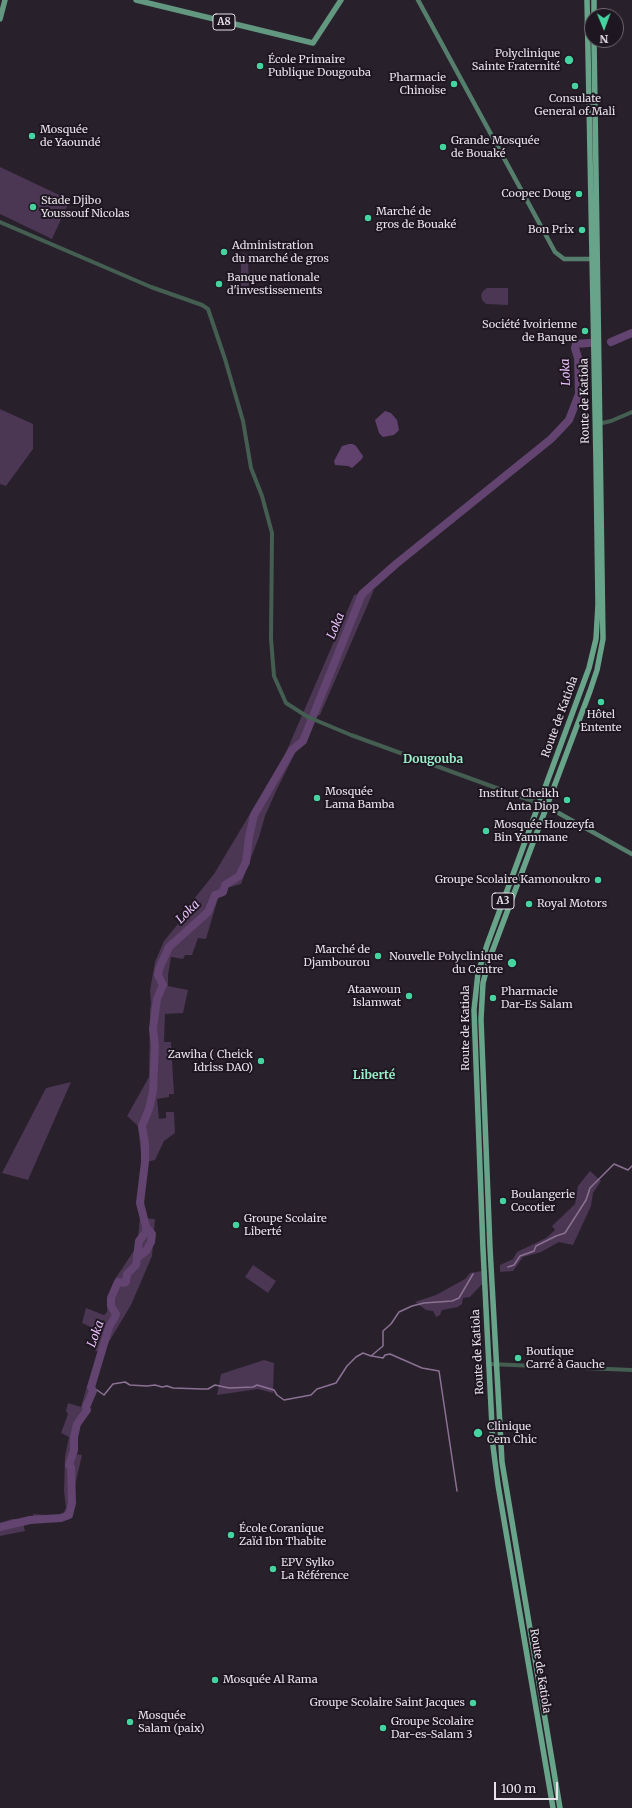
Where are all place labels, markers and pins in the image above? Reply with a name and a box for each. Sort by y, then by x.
place label: Polyclinique Sainte Fraternité [472,47,560,73]
place label: École Primaire Publique Dougouba [268,53,371,79]
marker: Polyclinique Sainte Fraternité [563,54,575,66]
marker: École Primaire Publique Dougouba [255,61,265,71]
place label: Pharmacie Chinoise [389,71,446,97]
marker: Pharmacie Chinoise [449,79,459,89]
marker: Consulate General of Mali [570,81,580,91]
place label: Consulate General of Mali [535,92,615,118]
place label: Mosquée de Yaoundé [40,123,100,149]
marker: Mosquée de Yaoundé [27,131,37,141]
place label: Grande Mosquée de Bouaké [451,134,540,160]
marker: Grande Mosquée de Bouaké [438,142,448,152]
place label: Coopec Doug [501,187,571,201]
marker: Coopec Doug [574,189,584,199]
place label: Stade Djibo Youssouf Nicolas [41,194,130,220]
marker: Stade Djibo Youssouf Nicolas [28,202,38,212]
place label: Marché de gros de Bouaké [376,205,456,231]
marker: Marché de gros de Bouaké [363,213,373,223]
place label: Bon Prix [528,223,574,237]
marker: Bon Prix [577,225,587,235]
place label: Administration du marché de gros [232,239,329,265]
marker: Administration du marché de gros [219,247,229,257]
place label: Banque nationale d'investissements [227,271,322,297]
marker: Banque nationale d'investissements [214,279,224,289]
place label: Société Ivoirienne de Banque [482,318,577,344]
marker: Société Ivoirienne de Banque [580,326,590,336]
marker: Hôtel Entente [596,697,606,707]
place label: Hôtel Entente [581,708,621,734]
place label: Mosquée Lama Bamba [325,785,394,811]
place label: Institut Cheikh Anta Diop [479,787,559,813]
marker: Mosquée Lama Bamba [312,793,322,803]
marker: Institut Cheikh Anta Diop [562,795,572,805]
place label: Mosquée Houzeyfa Bin Yammane [494,818,594,844]
marker: Mosquée Houzeyfa Bin Yammane [481,826,491,836]
place label: Groupe Scolaire Kamonoukro [435,873,590,887]
marker: Groupe Scolaire Kamonoukro [593,875,603,885]
place label: Royal Motors [537,897,607,911]
marker: Royal Motors [524,899,534,909]
place label: Marché de Djambourou [304,943,370,969]
place label: Nouvelle Polyclinique du Centre [389,950,503,976]
marker: Marché de Djambourou [373,951,383,961]
marker: Nouvelle Polyclinique du Centre [506,957,518,969]
place label: Ataawoun Islamwat [347,983,401,1009]
place label: Pharmacie Dar-Es Salam [501,985,573,1011]
marker: Ataawoun Islamwat [404,991,414,1001]
marker: Pharmacie Dar-Es Salam [488,993,498,1003]
place label: Zawiha ( Cheick Idriss DAO) [168,1048,253,1074]
marker: Zawiha ( Cheick Idriss DAO) [256,1056,266,1066]
place label: Boulangerie Cocotier [511,1188,575,1214]
marker: Boulangerie Cocotier [498,1196,508,1206]
place label: Groupe Scolaire Liberté [244,1212,327,1238]
marker: Groupe Scolaire Liberté [231,1220,241,1230]
place label: Boutique Carré à Gauche [526,1345,605,1371]
marker: Boutique Carré à Gauche [513,1353,523,1363]
place label: Clinique Cem Chic [487,1420,537,1446]
marker: Clinique Cem Chic [472,1427,484,1439]
place label: École Coranique Zaïd Ibn Thabite [239,1522,326,1548]
marker: École Coranique Zaïd Ibn Thabite [226,1530,236,1540]
place label: EPV Sylko La Référence [281,1556,349,1582]
marker: EPV Sylko La Référence [268,1564,278,1574]
place label: Mosquée Al Rama [223,1673,318,1687]
marker: Mosquée Al Rama [210,1675,220,1685]
place label: Groupe Scolaire Saint Jacques [310,1696,465,1710]
marker: Groupe Scolaire Saint Jacques [468,1698,478,1708]
place label: Mosquée Salam (paix) [138,1709,204,1735]
place label: Groupe Scolaire Dar-es-Salam 3 [391,1715,474,1741]
marker: Mosquée Salam (paix) [125,1717,135,1727]
marker: Groupe Scolaire Dar-es-Salam 3 [378,1723,388,1733]

